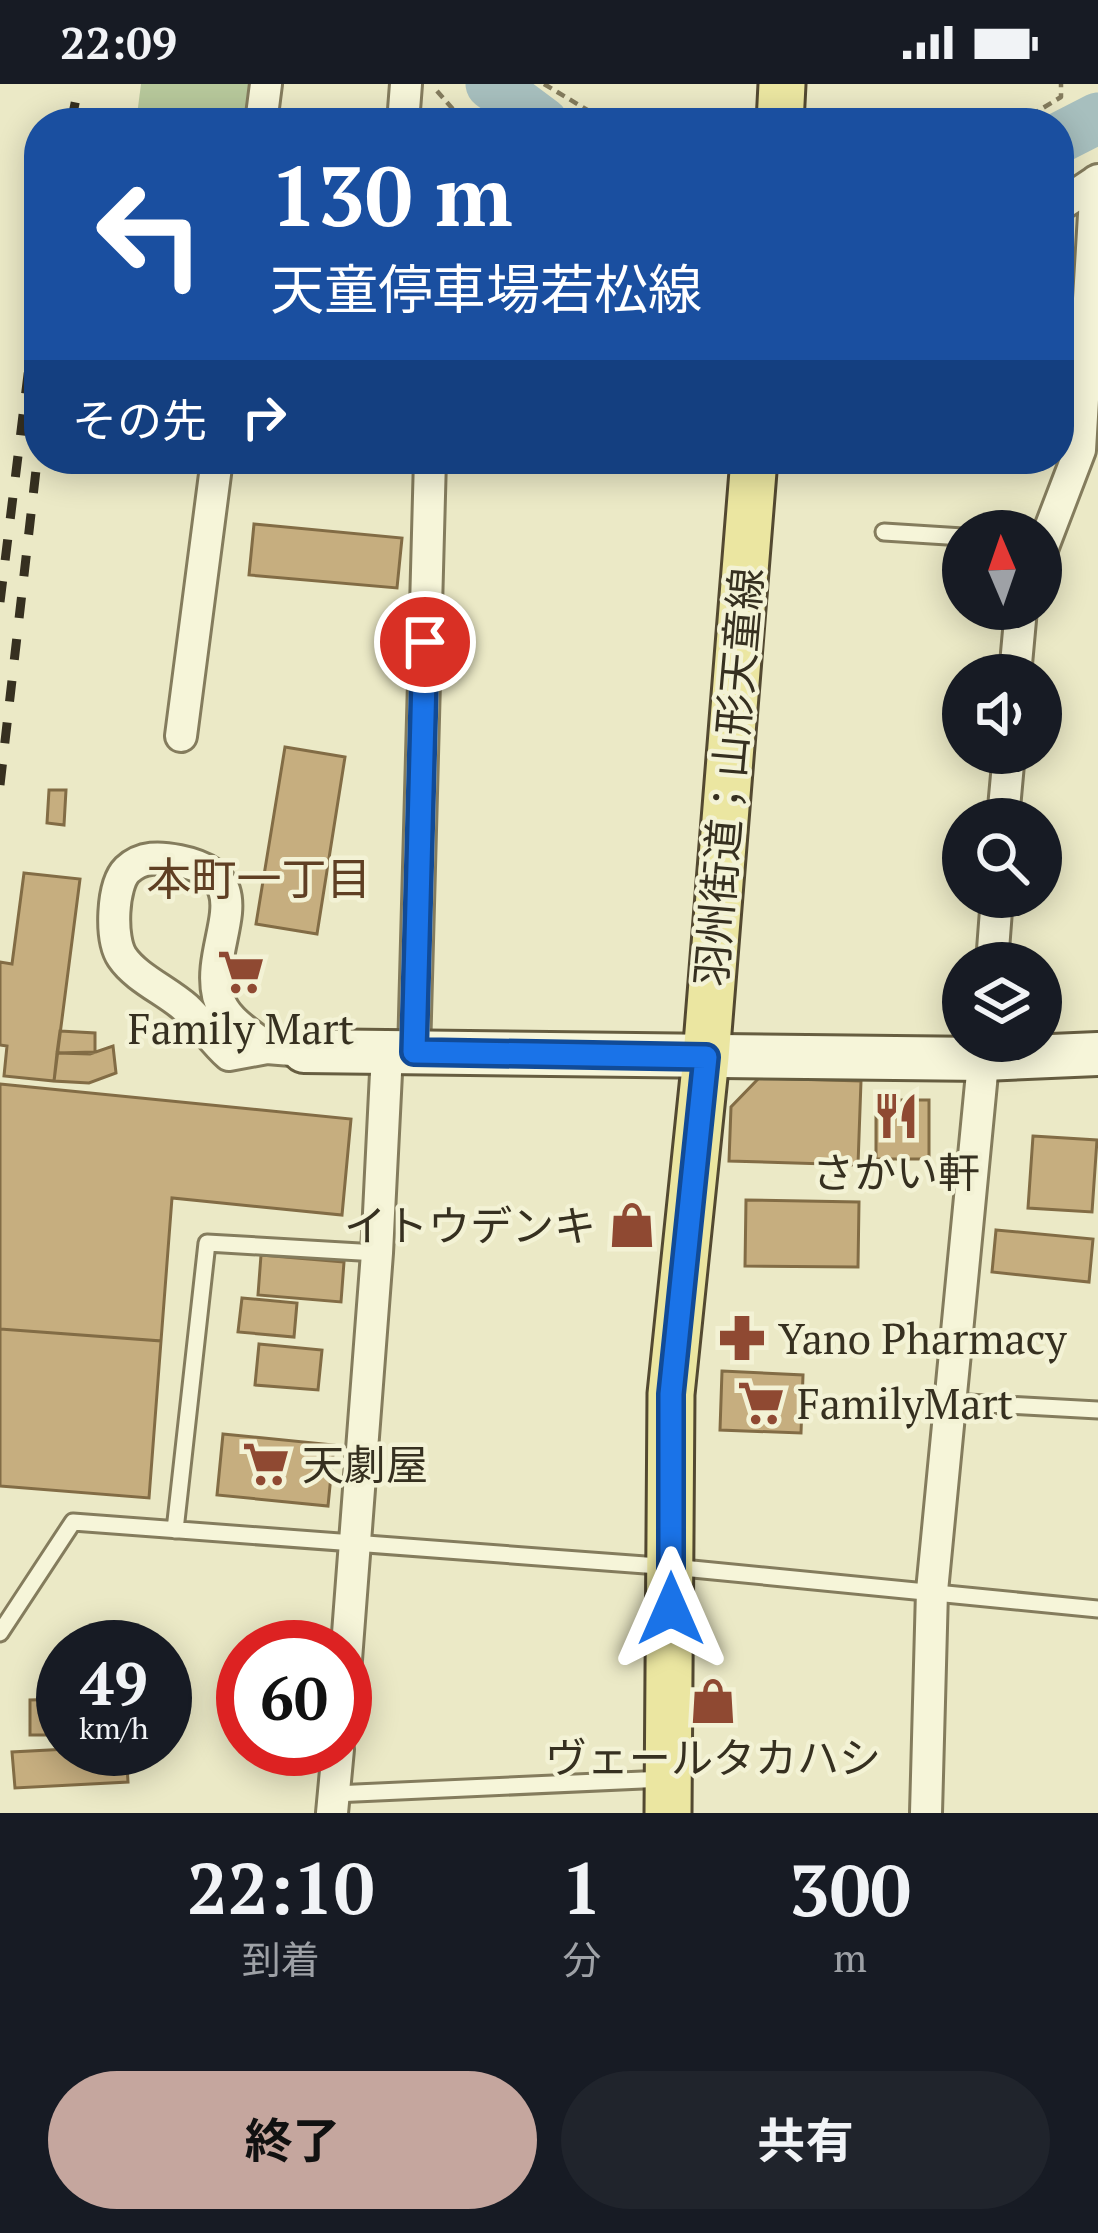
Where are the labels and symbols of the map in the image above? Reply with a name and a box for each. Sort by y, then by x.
north arrow [942,510,1062,630]
street label: 羽州街道；山形天童線 [682,565,774,989]
pin [374,591,476,693]
district label: 本町一丁目 [146,848,372,908]
supermarket icon: Family Mart [216,947,266,997]
place label: Family Mart [128,1000,355,1056]
restaurant icon: さかい軒 [871,1091,921,1141]
place label: さかい軒 [812,1144,980,1200]
place label: イトウデンキ [344,1197,596,1253]
shop icon: イトウデンキ [607,1200,657,1250]
place label: Yano Pharmacy [778,1310,1067,1366]
pharmacy icon: Yano Pharmacy [717,1313,767,1363]
place label: FamilyMart [797,1375,1014,1431]
supermarket icon: FamilyMart [736,1378,786,1428]
place label: 天劇屋 [302,1436,428,1492]
supermarket icon: 天劇屋 [241,1439,291,1489]
position arrow [608,1546,734,1672]
speed limit sign: 60 [216,1620,372,1776]
shop icon: ヴェールタカハシ [688,1676,738,1726]
place label: ヴェールタカハシ [545,1729,881,1785]

